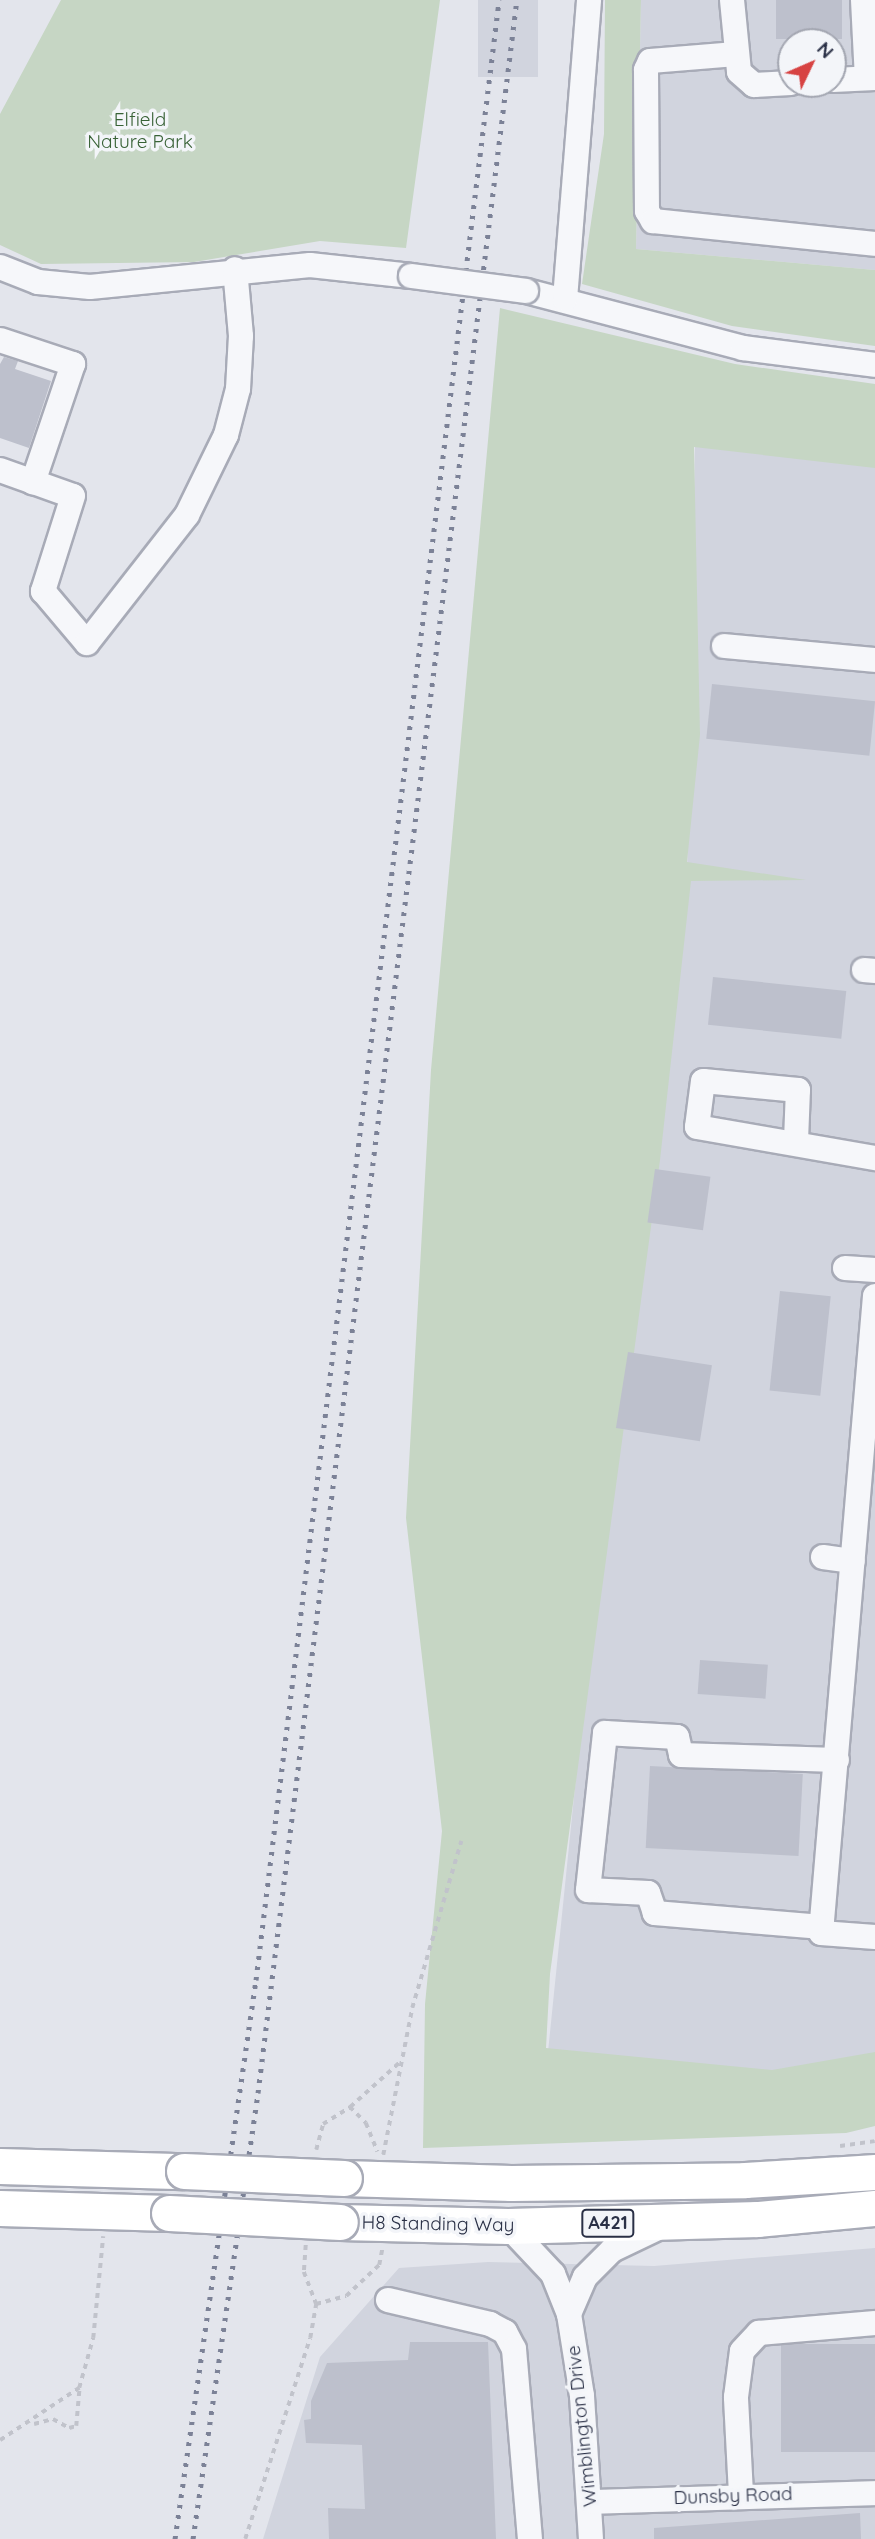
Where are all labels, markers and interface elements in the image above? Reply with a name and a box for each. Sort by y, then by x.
north arrow [777,28,847,98]
text: N [812,36,839,63]
park label: Elfield Nature Park [87,109,193,153]
road number: A421 [580,2208,636,2238]
street label: H8 Standing Way [361,2211,515,2237]
street label: Wimblington Drive [562,2344,602,2508]
street label: Dunsby Road [673,2483,793,2509]

